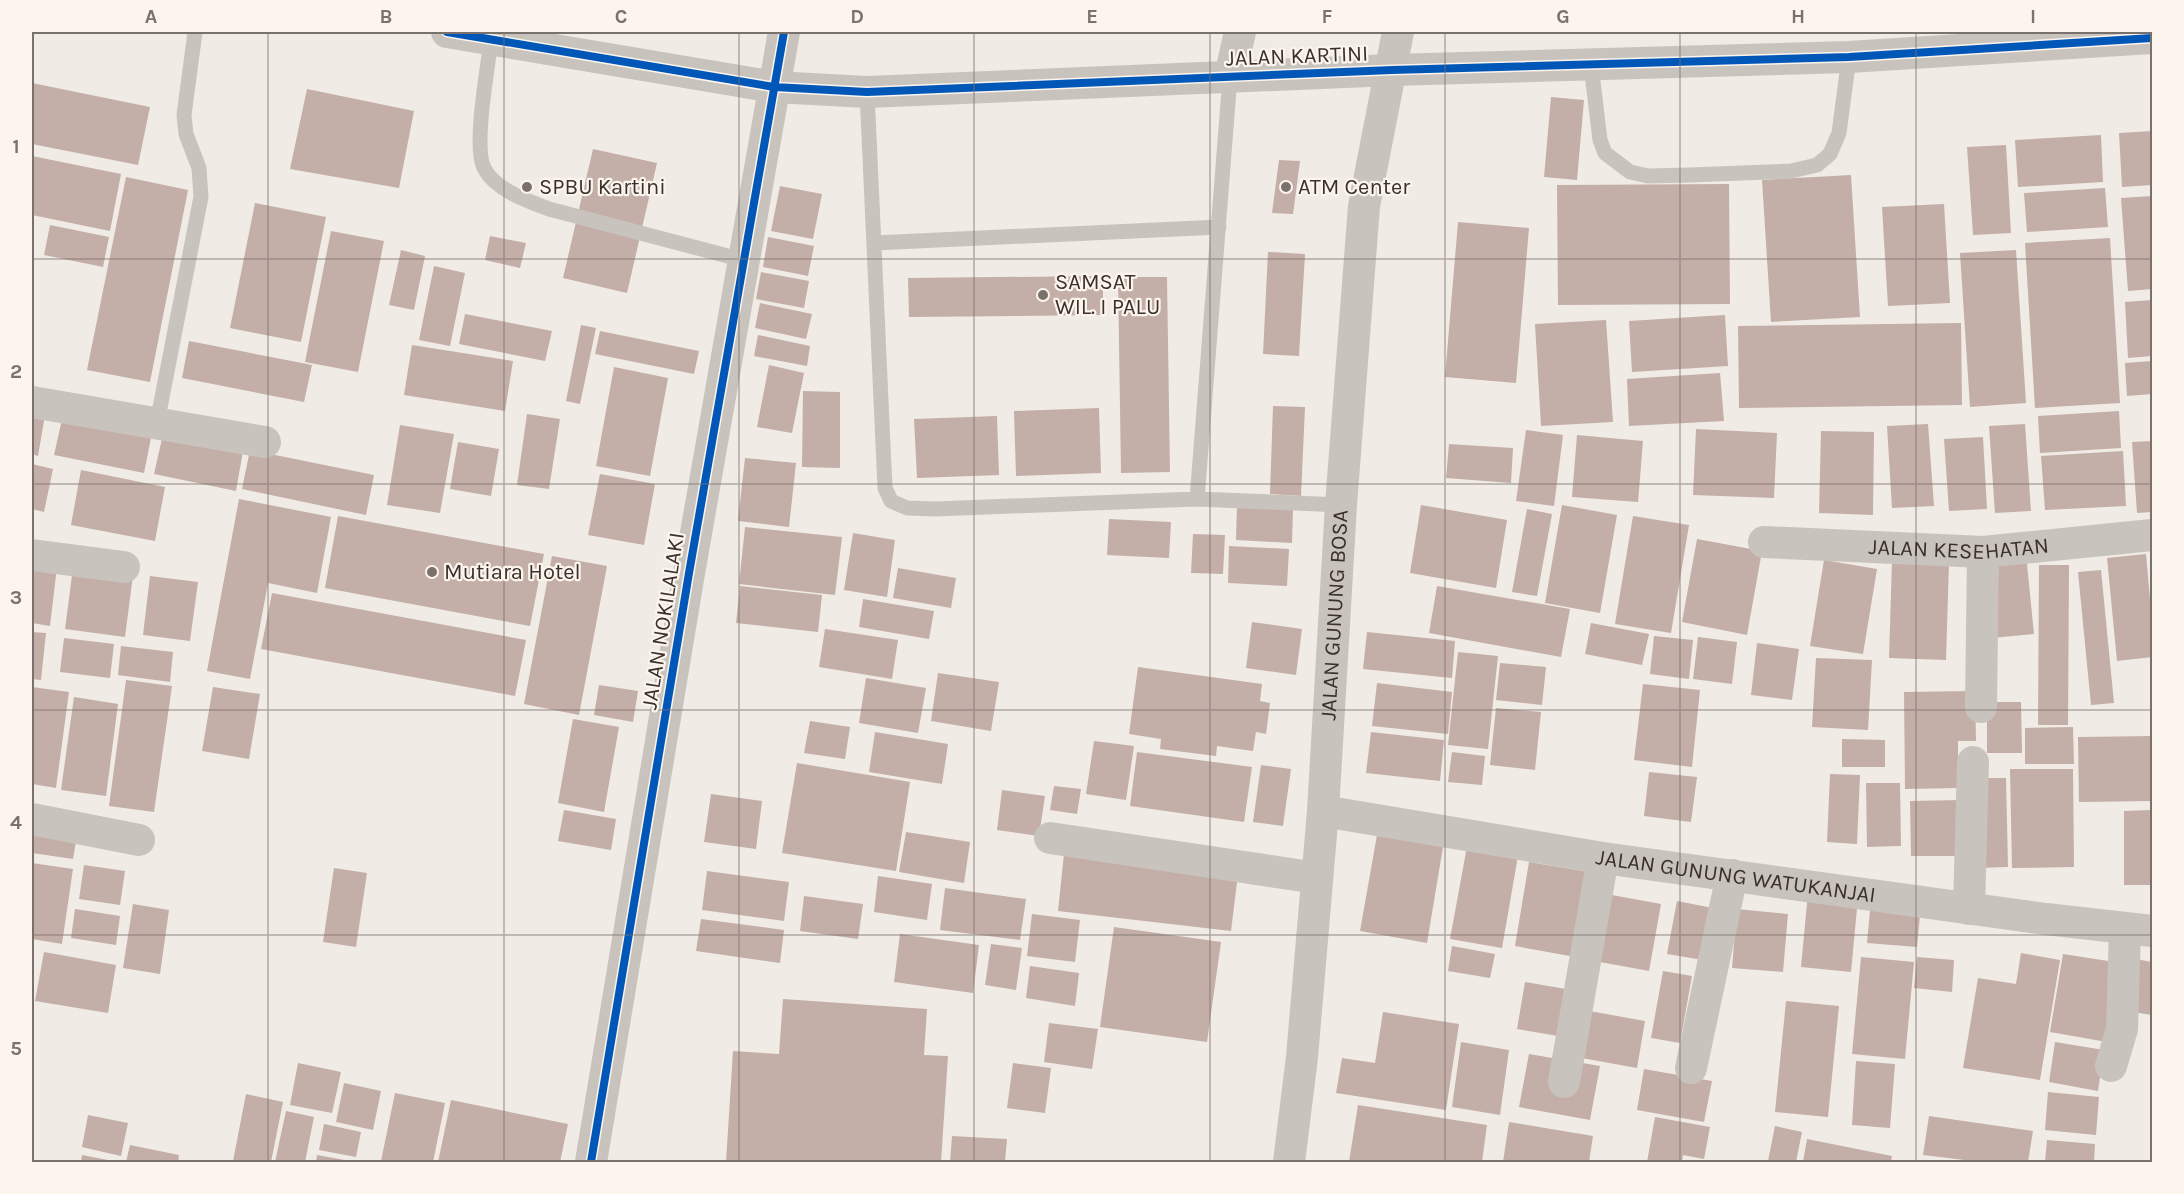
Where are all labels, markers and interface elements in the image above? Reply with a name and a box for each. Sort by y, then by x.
text: A [145,5,158,28]
text: B [380,5,392,28]
text: C [615,5,627,28]
text: D [850,5,864,28]
text: E [1086,5,1098,28]
text: F [1322,5,1333,28]
text: G [1556,5,1570,28]
text: H [1791,5,1805,28]
text: I [2030,5,2036,28]
street label: JALAN KARTINI [1225,41,1369,71]
text: 1 [12,135,20,158]
place label: SPBU Kartini [539,174,666,200]
place label: ATM Center [1298,174,1410,200]
marker: SPBU Kartini [520,180,534,194]
marker: ATM Center [1279,180,1293,194]
place label: SAMSAT WIL. I PALU [1055,269,1160,320]
marker: SAMSAT WIL. I PALU [1036,288,1050,302]
text: 2 [10,360,22,383]
street label: JALAN GUNUNG BOSA [1315,509,1354,721]
street label: JALAN NOKILALAKI [636,531,690,711]
street label: JALAN KESEHATAN [1868,532,2050,565]
place label: Mutiara Hotel [444,559,581,585]
marker: Mutiara Hotel [425,565,439,579]
text: 3 [10,586,22,609]
text: 4 [10,811,22,834]
street label: JALAN GUNUNG WATUKANJAI [1594,844,1877,908]
text: 5 [10,1037,22,1060]

